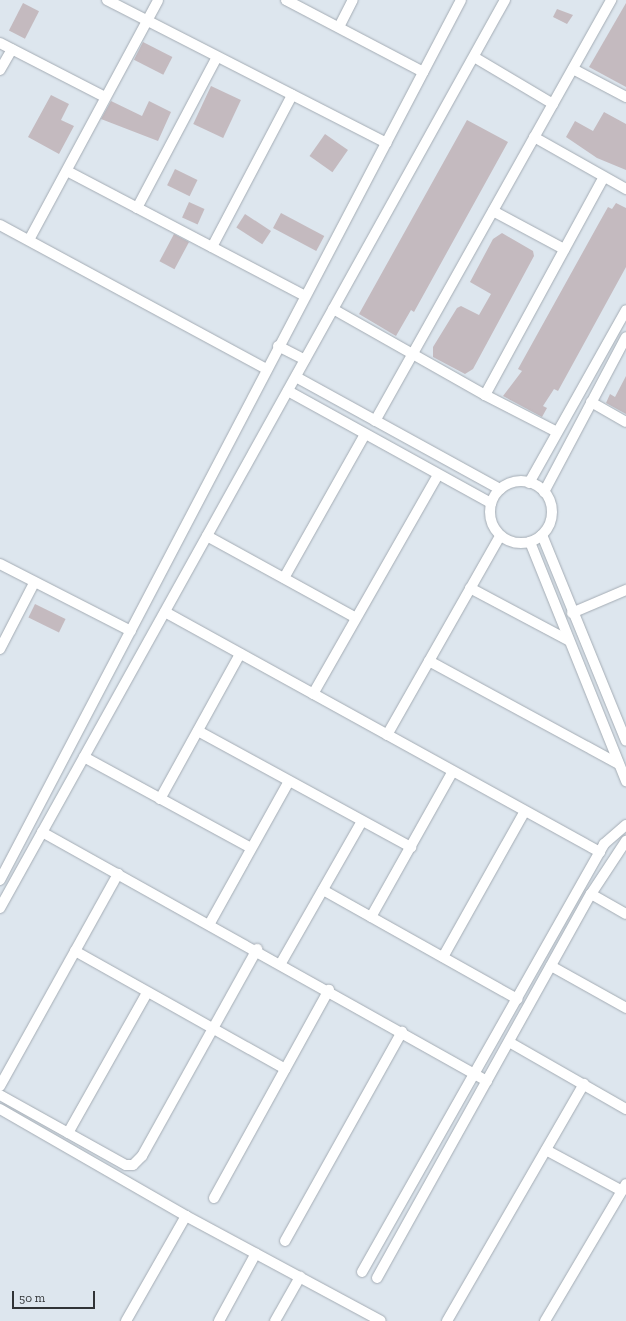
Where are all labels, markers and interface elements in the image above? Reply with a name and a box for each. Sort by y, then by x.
scale bar [14,1283,97,1309]
text: 50 m [19,1291,45,1305]

